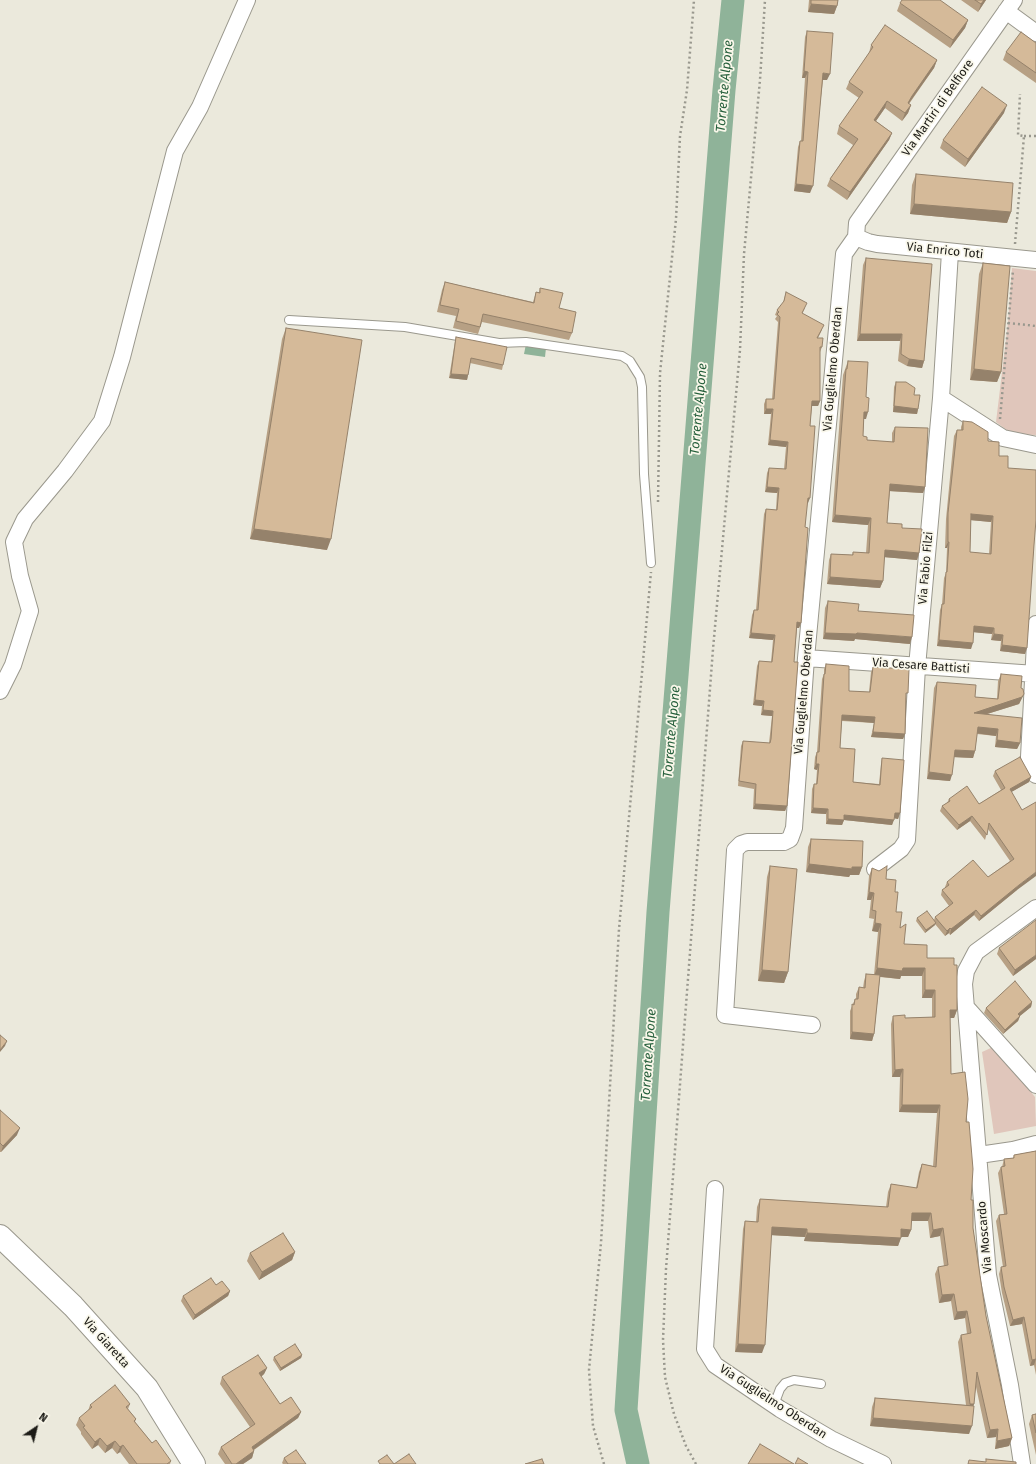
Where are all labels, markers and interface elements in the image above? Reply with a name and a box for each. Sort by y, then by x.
water label: Torrente Alpone [713,39,737,133]
street label: Via Martiri di Belfiore [899,57,977,159]
street label: Via Enrico Toti [906,240,984,262]
street label: Via Guglielmo Oberdan [820,306,846,432]
water label: Torrente Alpone [687,362,711,456]
street label: Via Fabio Filzi [916,531,936,605]
street label: Via Guglielmo Oberdan [791,629,817,755]
street label: Via Cesare Battisti [872,655,970,677]
water label: Torrente Alpone [660,685,684,779]
water label: Torrente Alpone [638,1009,660,1101]
street label: Via Moscardo [975,1200,995,1274]
street label: Via Giaretta [80,1315,132,1371]
street label: Via Guglielmo Oberdan [717,1362,829,1442]
north arrow [16,1408,56,1448]
text: N [36,1410,50,1425]

